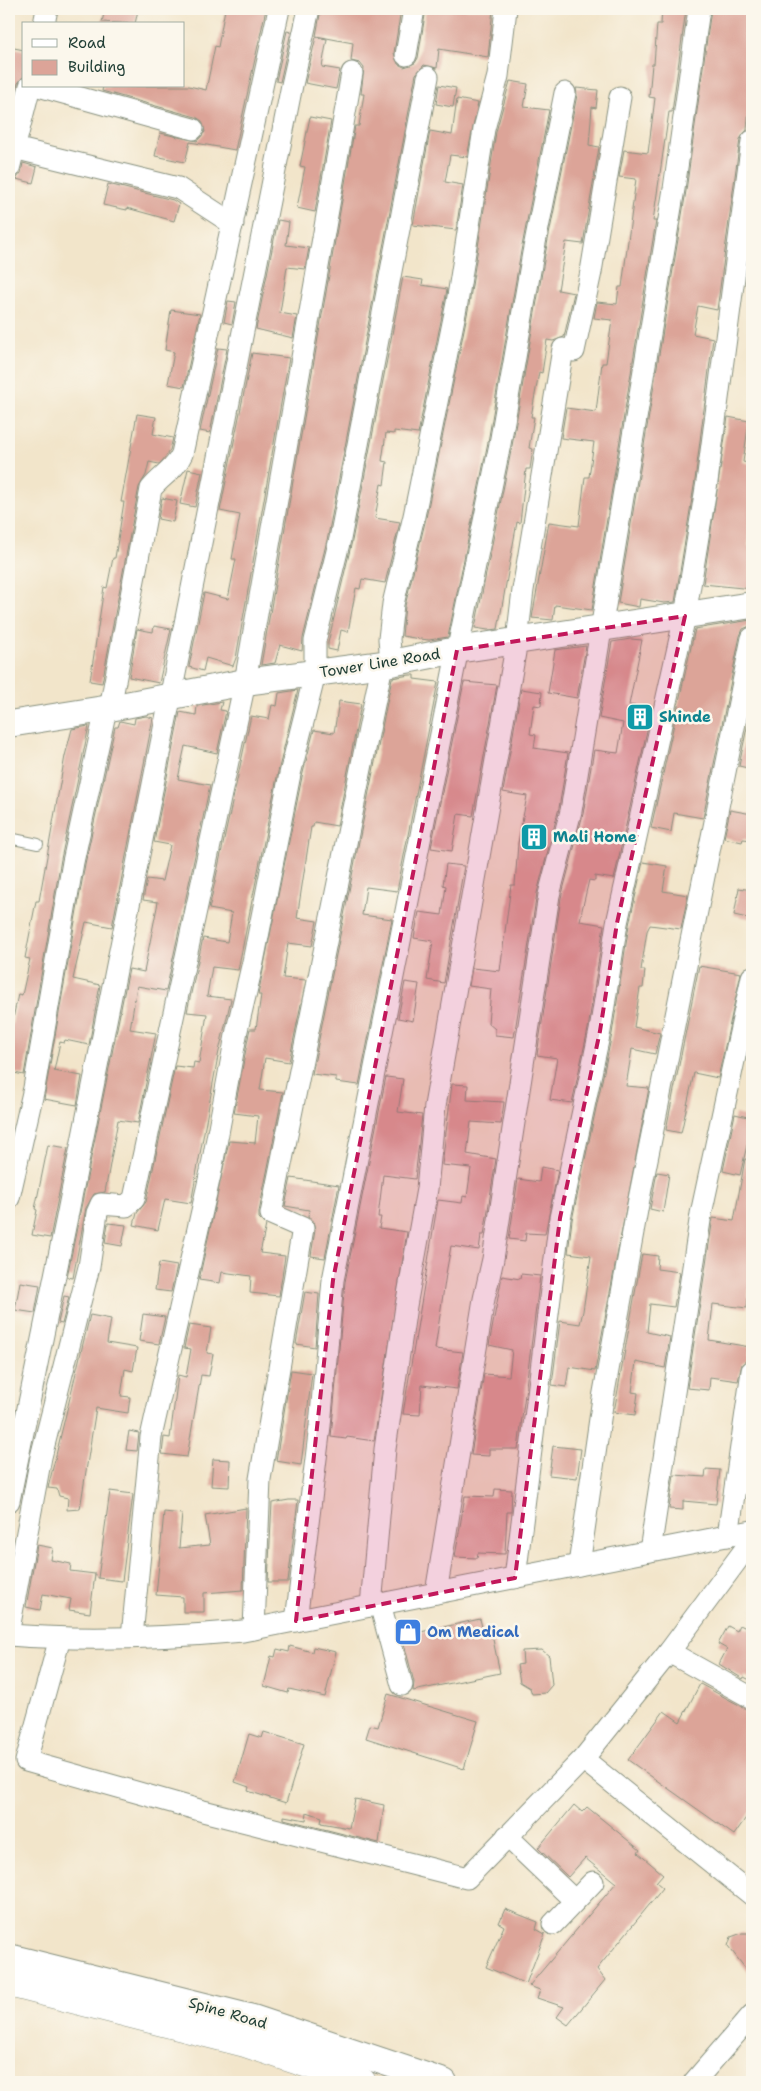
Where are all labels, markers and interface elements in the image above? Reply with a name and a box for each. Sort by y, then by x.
legend [22,22,185,88]
text: Road [68,33,106,53]
text: Building [68,57,125,77]
street label: Tower Line Road [318,644,442,682]
building icon: Shinde [625,702,655,732]
place label: Shinde [659,707,711,727]
building icon: Mali Home [519,822,549,852]
place label: Mali Home [553,827,637,847]
shop icon: Om Medical [393,1617,423,1647]
place label: Om Medical [427,1622,519,1642]
street label: Spine Road [186,1992,270,2034]

